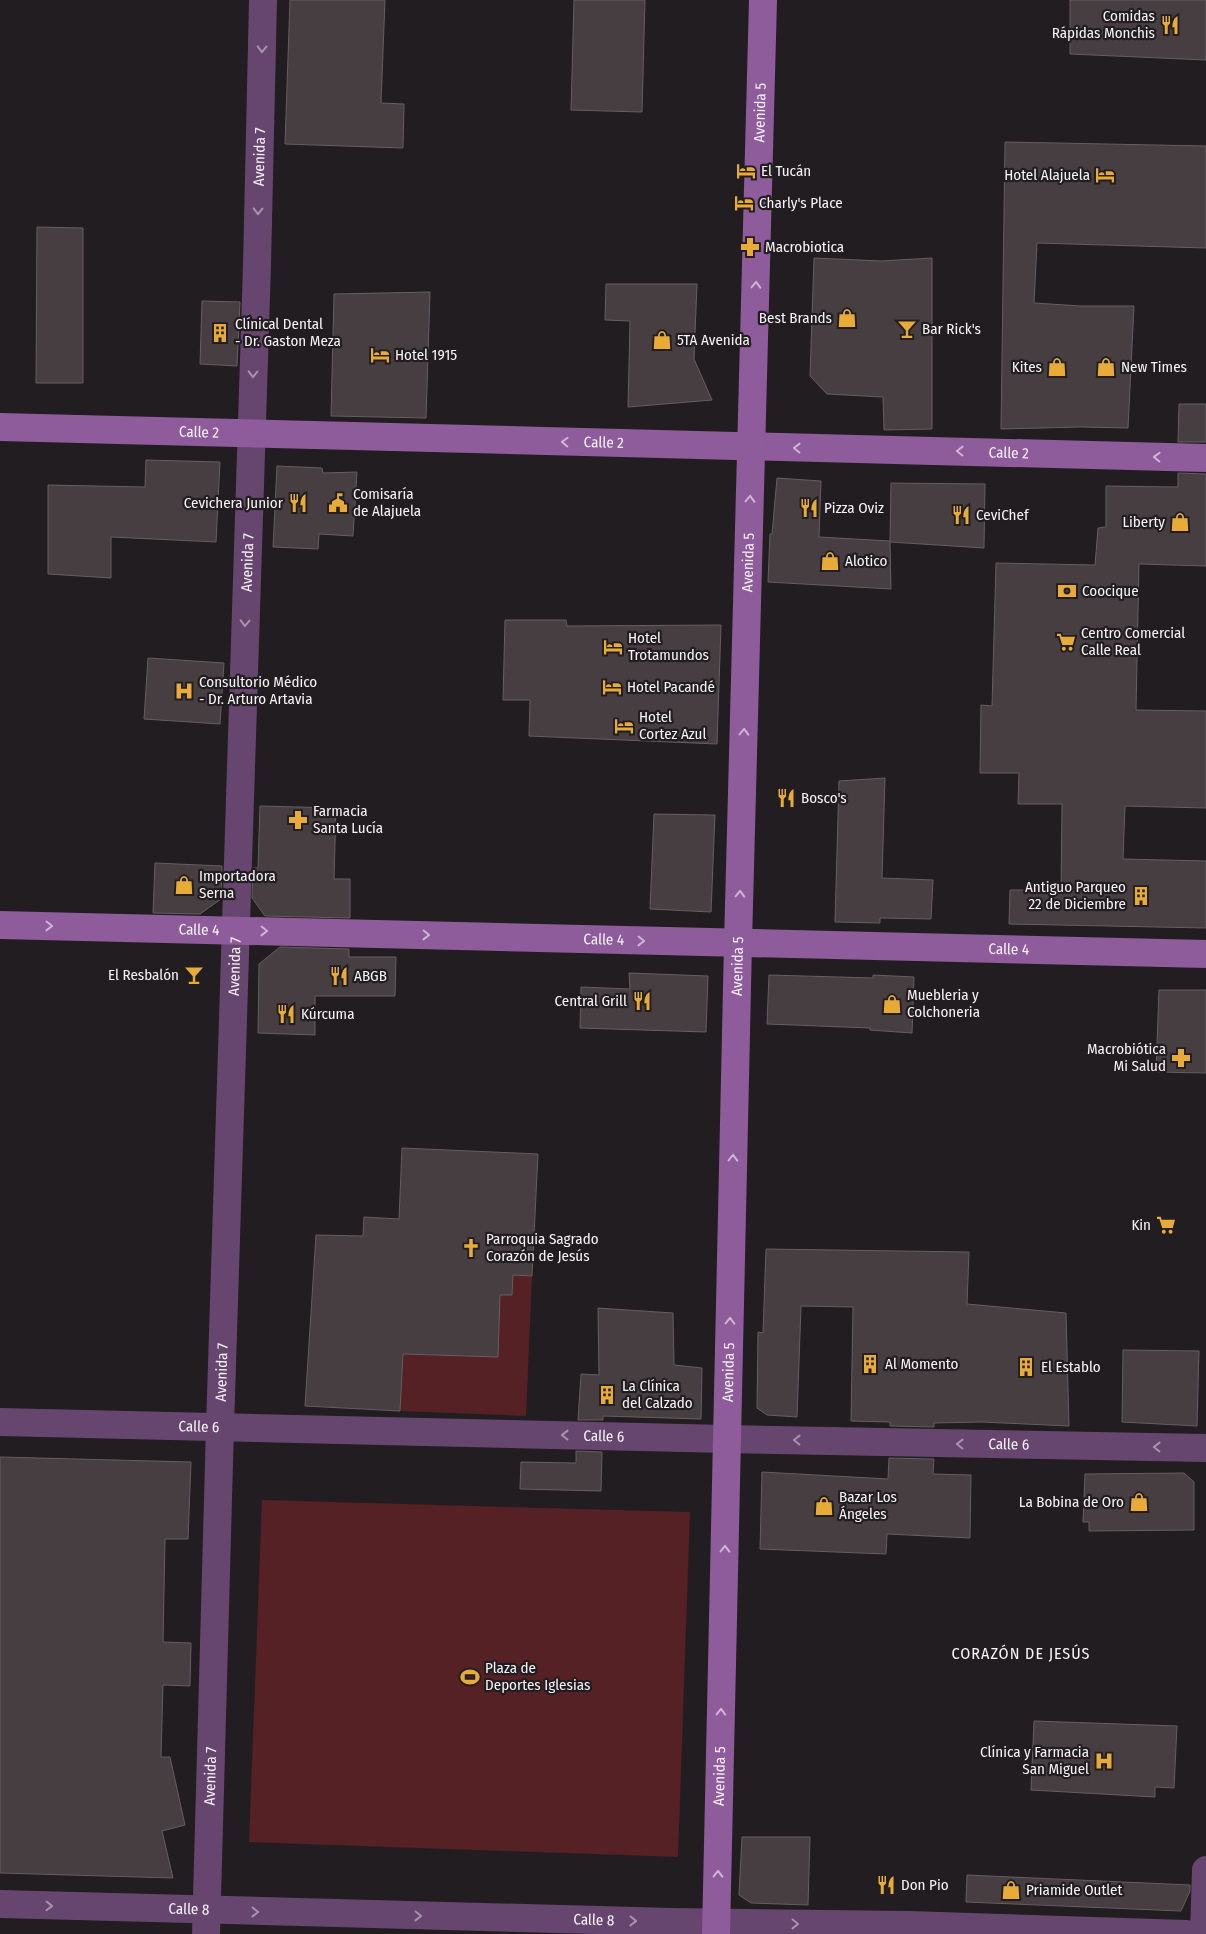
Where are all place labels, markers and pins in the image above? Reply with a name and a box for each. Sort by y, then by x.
place label: Comidas Rápidas Monchis [1052,7,1155,42]
restaurant icon: Comidas Rápidas Monchis [1159,14,1181,36]
hotel icon: El Tucán [735,160,757,182]
place label: El Tucán [761,162,811,180]
hotel icon: Hotel Alajuela [1094,164,1116,186]
place label: Hotel Alajuela [1004,166,1090,184]
hotel icon: Charly's Place [733,192,755,214]
place label: Charly's Place [759,194,843,212]
pharmacy icon: Macrobiotica [739,236,761,258]
place label: Macrobiotica [765,238,844,256]
shop icon: Best Brands [836,307,858,329]
place label: Best Brands [759,309,832,327]
place label: Clínical Dental - Dr. Gaston Meza [235,315,341,350]
bar icon: Bar Rick's [896,318,918,340]
place label: Bar Rick's [922,320,981,338]
building icon: Clínical Dental - Dr. Gaston Meza [209,322,231,344]
shop icon: 5TA Avenida [651,329,673,351]
place label: 5TA Avenida [677,331,750,349]
hotel icon: Hotel 1915 [369,344,391,366]
place label: Hotel 1915 [395,346,457,364]
shop icon: Kites [1046,356,1068,378]
shop icon: New Times [1095,356,1117,378]
place label: Kites [1012,358,1042,376]
place label: New Times [1121,358,1187,376]
place label: Comisaría de Alajuela [353,485,421,520]
restaurant icon: Cevichera Junior [287,492,309,514]
public building icon: Comisaría de Alajuela [327,492,349,514]
place label: Cevichera Junior [184,494,284,512]
restaurant icon: Pizza Oviz [798,497,820,519]
place label: Pizza Oviz [824,499,884,517]
restaurant icon: CeviChef [950,504,972,526]
place label: CeviChef [976,506,1030,524]
shop icon: Liberty [1169,511,1191,533]
place label: Liberty [1122,513,1165,531]
shop icon: Alotico [819,550,841,572]
place label: Alotico [845,552,887,570]
bank icon: Coocique [1056,580,1078,602]
place label: Coocique [1082,582,1139,600]
place label: Centro Comercial Calle Real [1081,624,1185,659]
place label: Hotel Trotamundos [628,629,709,664]
supermarket icon: Centro Comercial Calle Real [1055,631,1077,653]
hotel icon: Hotel Trotamundos [602,636,624,658]
place label: Consultorio Médico - Dr. Arturo Artavia [199,673,317,708]
hotel icon: Hotel Pacandé [601,676,623,698]
place label: Hotel Pacandé [627,678,715,696]
hospital icon: Consultorio Médico - Dr. Arturo Artavia [173,680,195,702]
place label: Hotel Cortez Azul [639,708,706,743]
hotel icon: Hotel Cortez Azul [613,715,635,737]
restaurant icon: Bosco's [775,787,797,809]
place label: Bosco's [801,789,847,807]
place label: Farmacia Santa Lucía [313,802,383,837]
pharmacy icon: Farmacia Santa Lucía [287,809,309,831]
place label: Importadora Serna [199,867,276,902]
shop icon: Importadora Serna [173,874,195,896]
place label: Antiguo Parqueo 22 de Diciembre [1025,878,1126,913]
building icon: Antiguo Parqueo 22 de Diciembre [1130,885,1152,907]
bar icon: El Resbalón [183,964,205,986]
restaurant icon: ABGB [328,965,350,987]
place label: El Resbalón [108,966,179,984]
place label: ABGB [354,967,387,985]
place label: Muebleria y Colchoneria [907,986,980,1021]
restaurant icon: Central Grill [631,990,653,1012]
place label: Central Grill [554,992,627,1010]
shop icon: Muebleria y Colchoneria [881,993,903,1015]
restaurant icon: Kúrcuma [275,1003,297,1025]
place label: Kúrcuma [301,1005,355,1023]
place label: Macrobiótica Mi Salud [1087,1040,1166,1075]
pharmacy icon: Macrobiótica Mi Salud [1170,1047,1192,1069]
supermarket icon: Kin [1155,1214,1177,1236]
place label: Kin [1131,1216,1151,1234]
place label: Parroquia Sagrado Corazón de Jesús [486,1230,599,1265]
church icon: Parroquia Sagrado Corazón de Jesús [460,1237,482,1259]
building icon: Al Momento [859,1353,881,1375]
place label: Al Momento [885,1355,958,1373]
building icon: El Establo [1015,1356,1037,1378]
place label: El Establo [1041,1358,1101,1376]
place label: La Clínica del Calzado [622,1377,693,1412]
building icon: La Clínica del Calzado [596,1384,618,1406]
place label: Bazar Los Ángeles [839,1488,897,1523]
shop icon: La Bobina de Oro [1128,1491,1150,1513]
place label: La Bobina de Oro [1019,1493,1124,1511]
shop icon: Bazar Los Ángeles [813,1495,835,1517]
place label: Plaza de Deportes Iglesias [485,1659,590,1694]
sports icon: Plaza de Deportes Iglesias [459,1666,481,1688]
place label: Clínica y Farmacia San Miguel [980,1743,1089,1778]
hospital icon: Clínica y Farmacia San Miguel [1093,1750,1115,1772]
restaurant icon: Don Pio [875,1874,897,1896]
place label: Don Pio [901,1876,949,1894]
shop icon: Priamide Outlet [1000,1879,1022,1901]
place label: Priamide Outlet [1026,1881,1123,1899]

